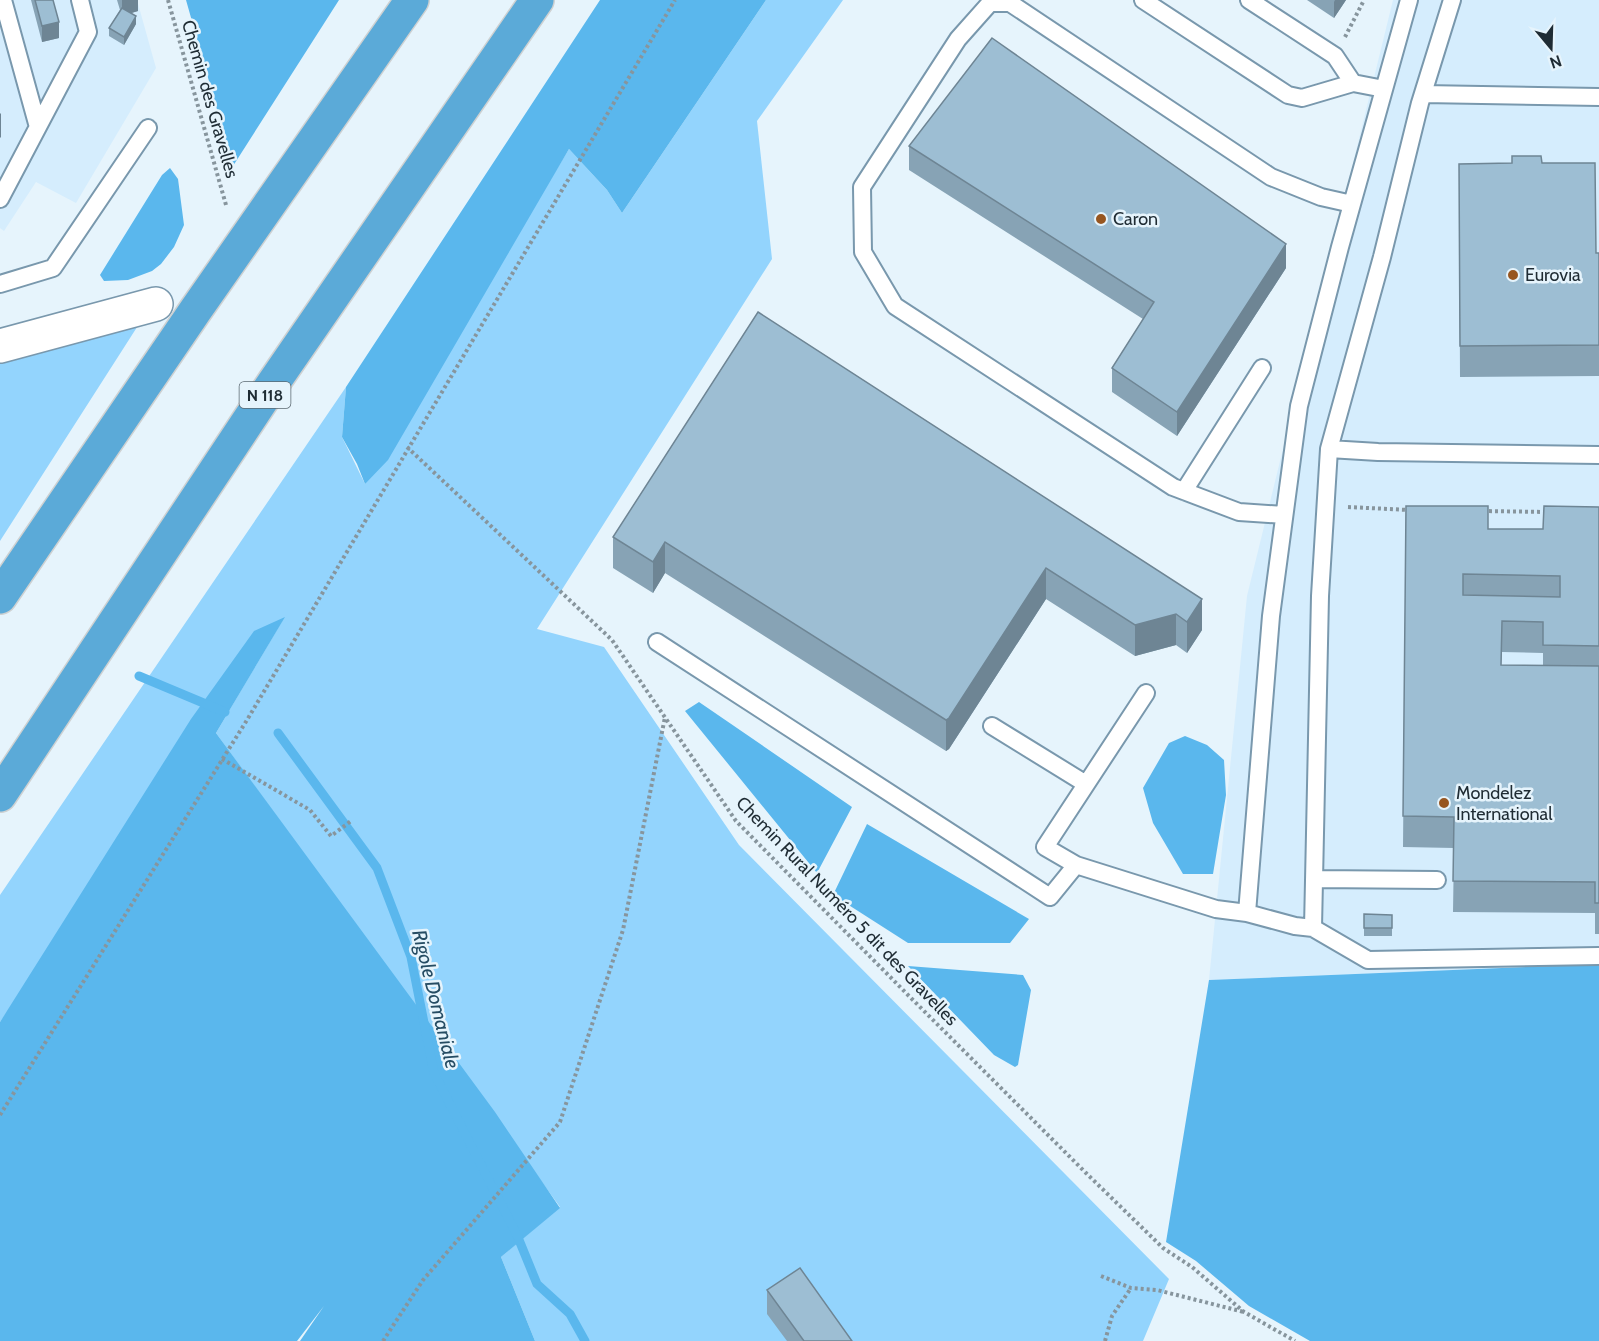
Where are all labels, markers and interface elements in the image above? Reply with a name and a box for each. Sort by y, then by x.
street label: Chemin des Gravelles [177,17,243,181]
north arrow [1521,18,1581,78]
text: N [1547,51,1564,73]
place label: Caron [1113,208,1158,230]
marker: Caron [1094,212,1108,226]
place label: Eurovia [1525,264,1581,286]
marker: Eurovia [1506,268,1520,282]
road number: N 118 [240,382,290,408]
place label: Mondelez International [1456,782,1553,825]
street label: Chemin Rural Numéro 5 dit des Gravelles [731,792,963,1030]
marker: Mondelez International [1437,796,1451,810]
water label: Rigole Domaniale [407,927,465,1071]

